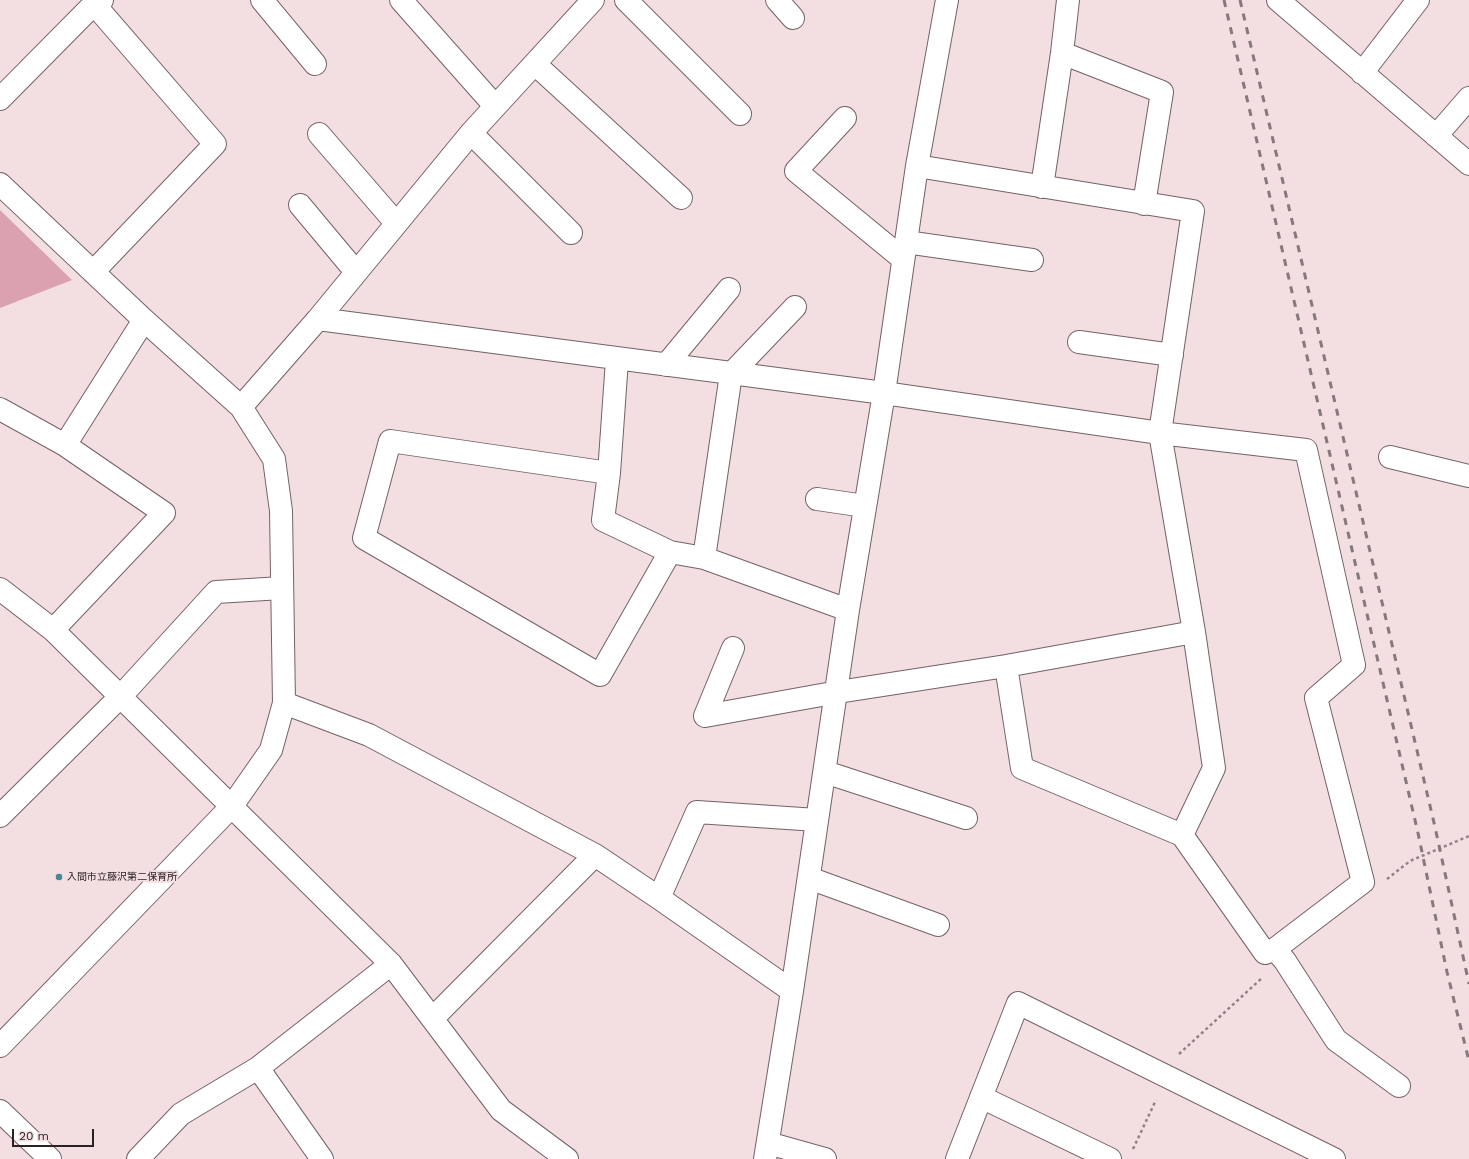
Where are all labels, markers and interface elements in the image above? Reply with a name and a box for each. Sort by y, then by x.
place label: 入間市立藤沢第二保育所 [67,871,177,883]
marker: 入間市立藤沢第二保育所 [54,872,64,882]
scale bar [14,1121,96,1147]
text: 20 m [19,1129,49,1143]

